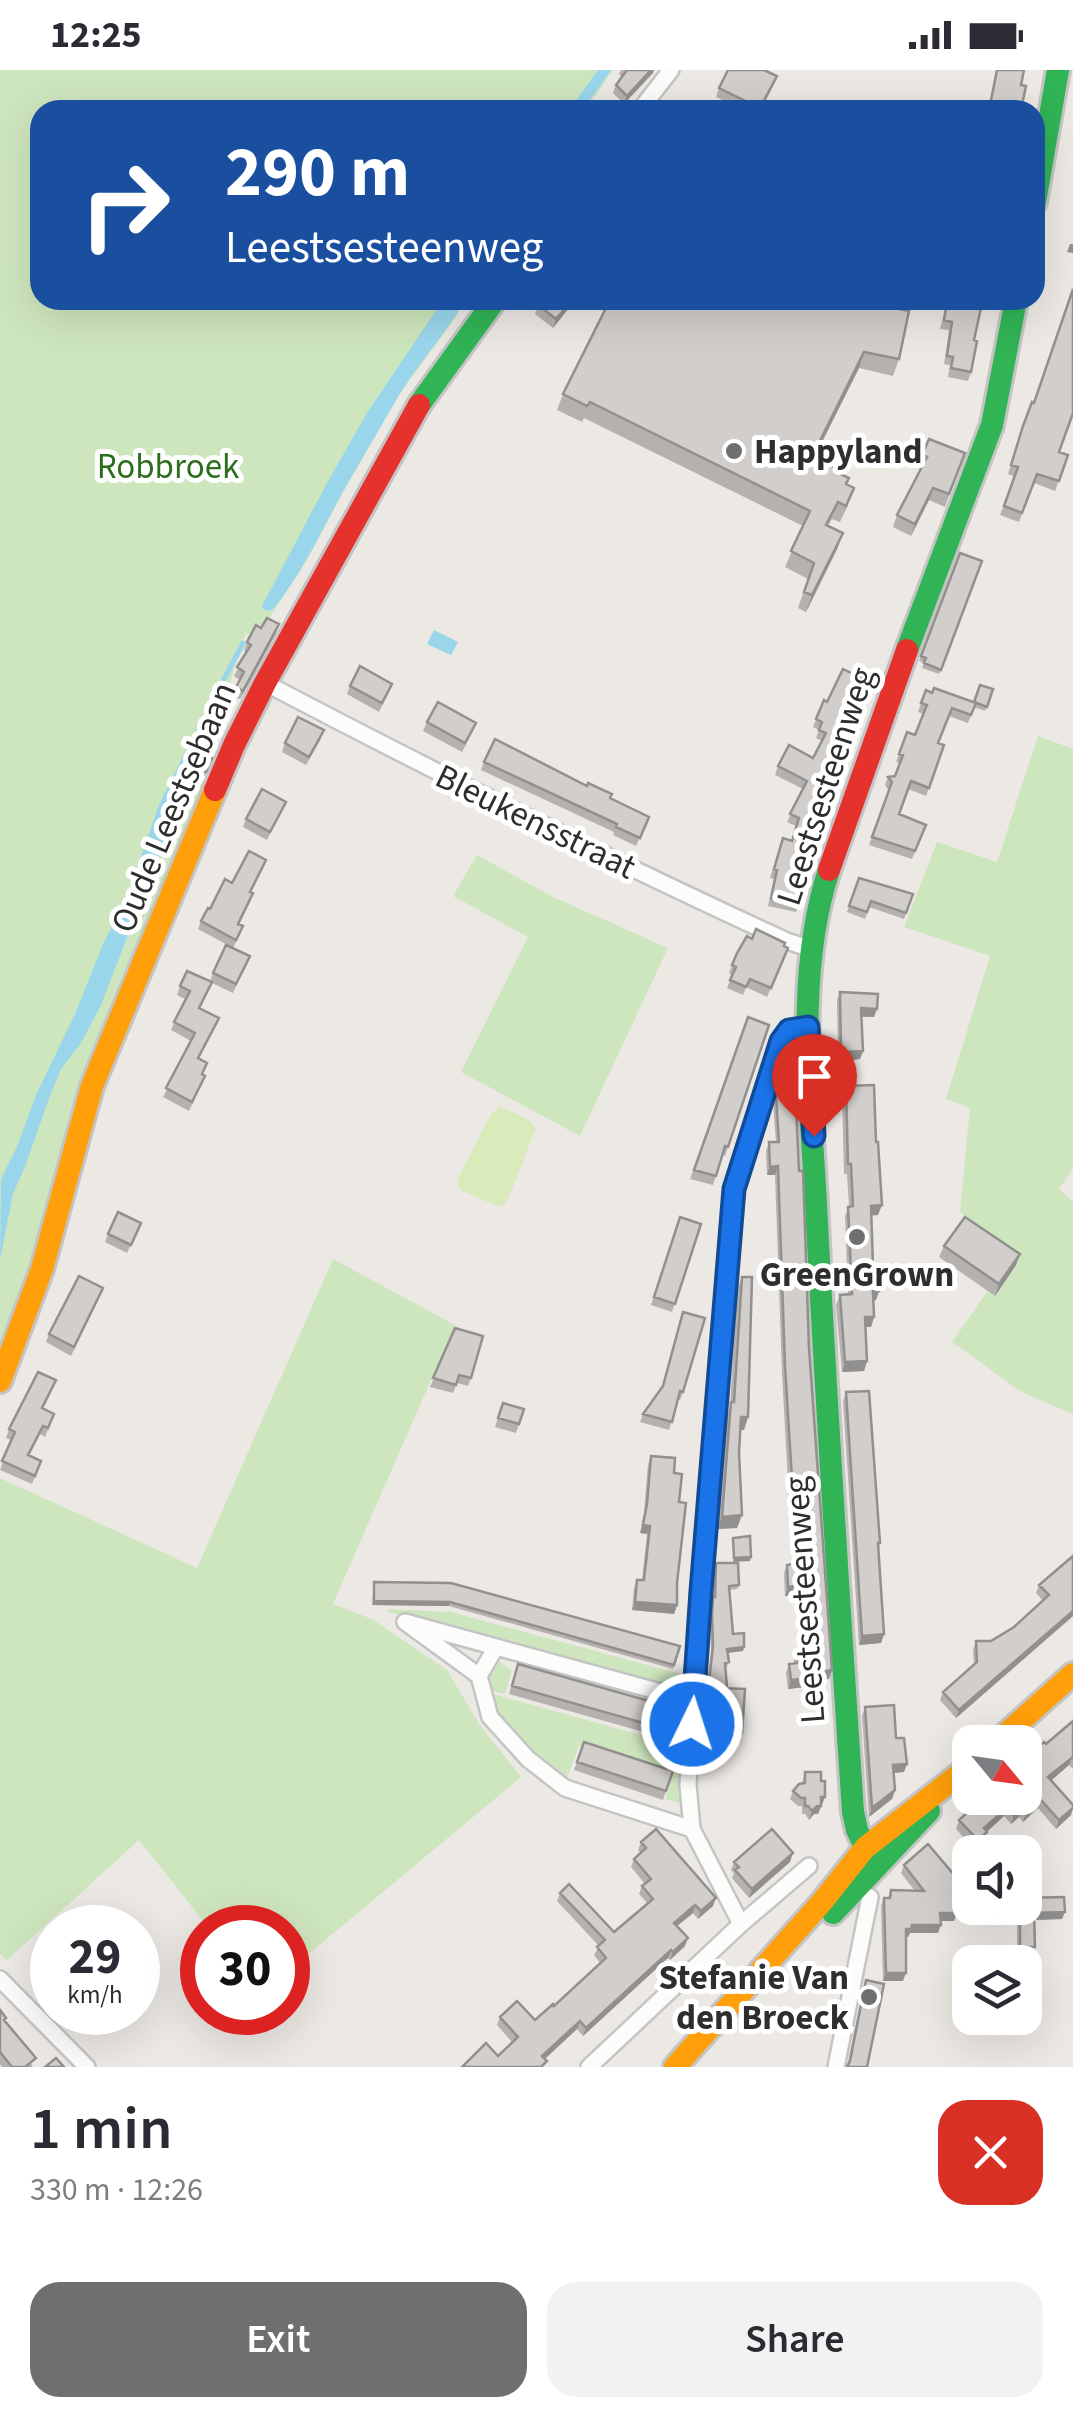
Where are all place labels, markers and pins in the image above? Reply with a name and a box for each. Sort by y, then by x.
place label: Happyland [754,427,923,477]
marker: Happyland [723,440,745,462]
pin [772,1034,857,1137]
marker: GreenGrown [846,1226,868,1248]
place label: GreenGrown [760,1250,954,1300]
place label: Stefanie Van den Broeck [659,1953,849,2043]
marker: Stefanie Van den Broeck [858,1986,880,2008]

